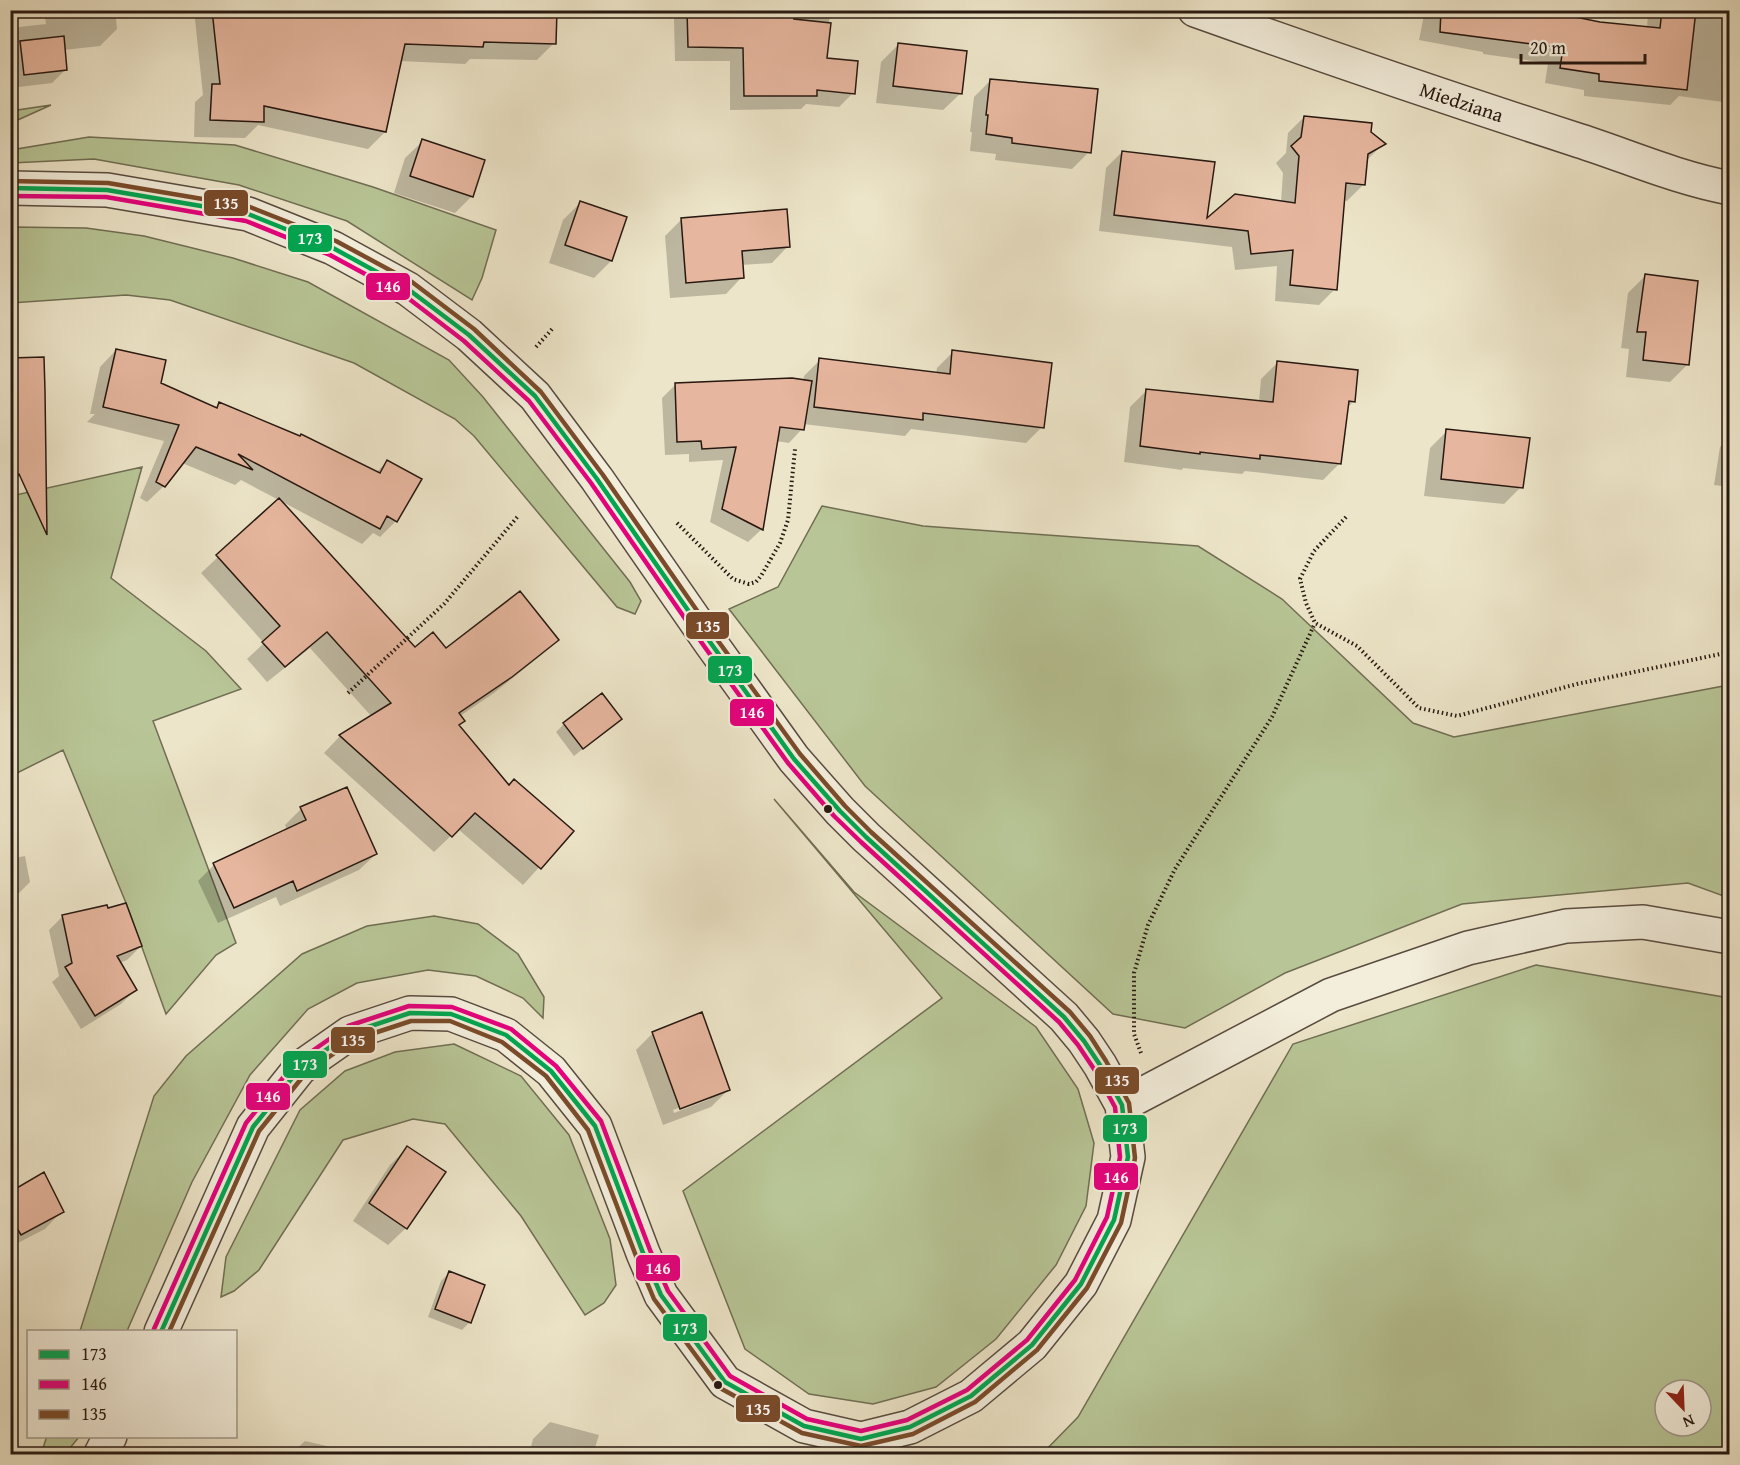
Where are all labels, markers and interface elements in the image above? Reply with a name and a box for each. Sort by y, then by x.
scale bar [1521,27,1646,65]
text: 20 m [1530,34,1566,61]
street label: Miedziana [1416,74,1508,129]
line badge: 135 [203,189,249,217]
text: 135 [214,191,238,215]
line badge: 173 [287,224,333,253]
text: 173 [298,226,322,250]
line badge: 146 [365,272,411,301]
text: 146 [376,274,400,298]
line badge: 135 [685,611,730,640]
text: 135 [696,614,720,638]
line badge: 173 [707,655,753,684]
text: 173 [718,658,742,682]
line badge: 146 [729,698,775,727]
text: 146 [740,700,764,724]
unlabelled marker [822,803,834,815]
line badge: 135 [330,1026,376,1054]
text: 135 [341,1028,365,1052]
line badge: 173 [282,1050,328,1079]
text: 173 [293,1052,317,1076]
line badge: 135 [1094,1066,1140,1095]
text: 135 [1105,1068,1129,1092]
line badge: 146 [245,1082,291,1111]
text: 146 [256,1084,280,1108]
line badge: 173 [1102,1114,1148,1143]
text: 173 [1113,1116,1137,1140]
line badge: 146 [1093,1162,1139,1191]
text: 146 [1104,1165,1128,1189]
line badge: 146 [635,1254,681,1282]
text: 146 [646,1256,670,1280]
line badge: 173 [662,1313,708,1342]
text: 173 [673,1316,697,1340]
legend [27,1330,237,1438]
text: 173 [81,1340,107,1367]
text: 146 [81,1370,107,1397]
north arrow [1653,1378,1713,1438]
unlabelled marker [712,1379,724,1391]
line badge: 135 [735,1394,781,1423]
text: 135 [746,1397,770,1421]
text: 135 [81,1400,107,1427]
text: N [1679,1409,1698,1435]

